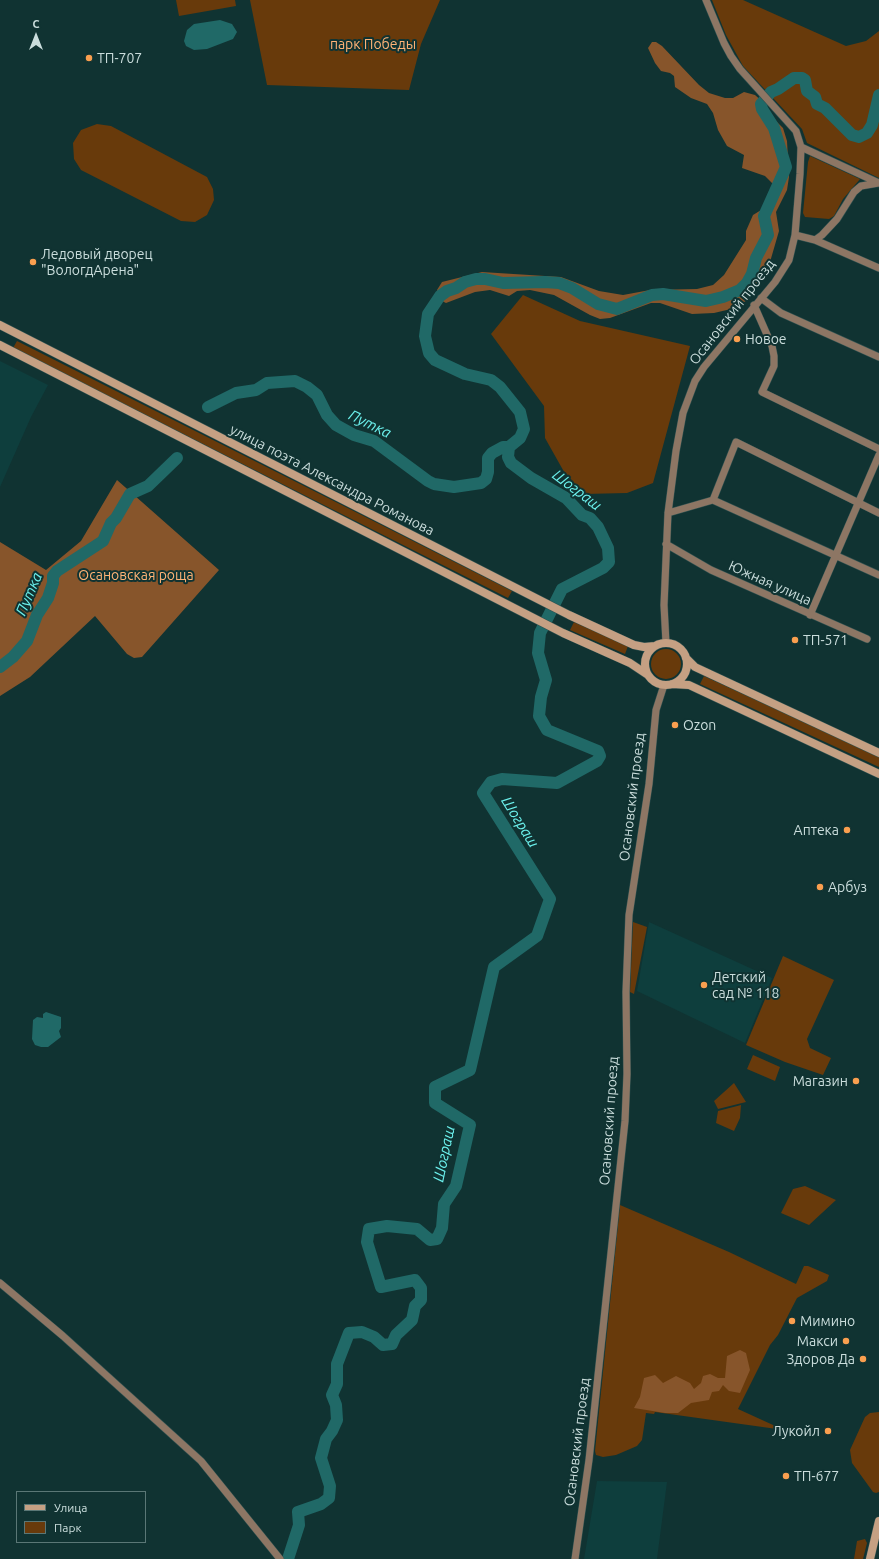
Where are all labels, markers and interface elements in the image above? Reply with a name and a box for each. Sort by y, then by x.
north arrow [16,16,56,56]
text: С [32,18,40,30]
park label: парк Победы [330,36,416,52]
place label: ТП-707 [97,50,142,66]
marker: ТП-707 [84,53,94,63]
place label: Ледовый дворец "ВологдАрена" [41,246,153,278]
street label: Осановский проезд [686,256,778,368]
marker: Ледовый дворец "ВологдАрена" [28,257,38,267]
place label: Новое [745,331,787,347]
marker: Новое [732,334,742,344]
water label: Путка [346,406,394,442]
street label: улица поэта Александра Романова [227,421,437,539]
water label: Шограш [549,466,605,514]
street label: Южная улица [726,557,814,609]
park label: Осановская роща [78,567,194,583]
water label: Путка [12,570,46,618]
place label: ТП-571 [803,632,848,648]
marker: ТП-571 [790,635,800,645]
place label: Ozon [683,717,716,733]
marker: Ozon [670,720,680,730]
street label: Осановский проезд [616,732,648,862]
water label: Шограш [497,793,543,851]
place label: Аптека [794,822,839,838]
marker: Аптека [842,825,852,835]
place label: Арбуз [828,879,867,895]
marker: Арбуз [815,882,825,892]
place label: Детский сад № 118 [712,969,779,1002]
marker: Детский сад № 118 [699,980,709,990]
street label: Осановский проезд [596,1056,622,1186]
place label: Магазин [793,1073,848,1089]
marker: Магазин [851,1076,861,1086]
water label: Шограш [429,1124,459,1184]
place label: Мимино [800,1313,855,1329]
marker: Мимино [787,1316,797,1326]
place label: Макси [797,1333,838,1349]
marker: Макси [841,1336,851,1346]
place label: Здоров Да [786,1351,855,1367]
marker: Здоров Да [858,1354,868,1364]
street label: Осановский проезд [561,1377,593,1507]
place label: Лукойл [772,1423,820,1439]
marker: Лукойл [823,1426,833,1436]
place label: ТП-677 [794,1468,839,1484]
marker: ТП-677 [781,1471,791,1481]
legend [16,1491,146,1543]
text: Улица [54,1501,87,1514]
text: Парк [54,1521,82,1534]

